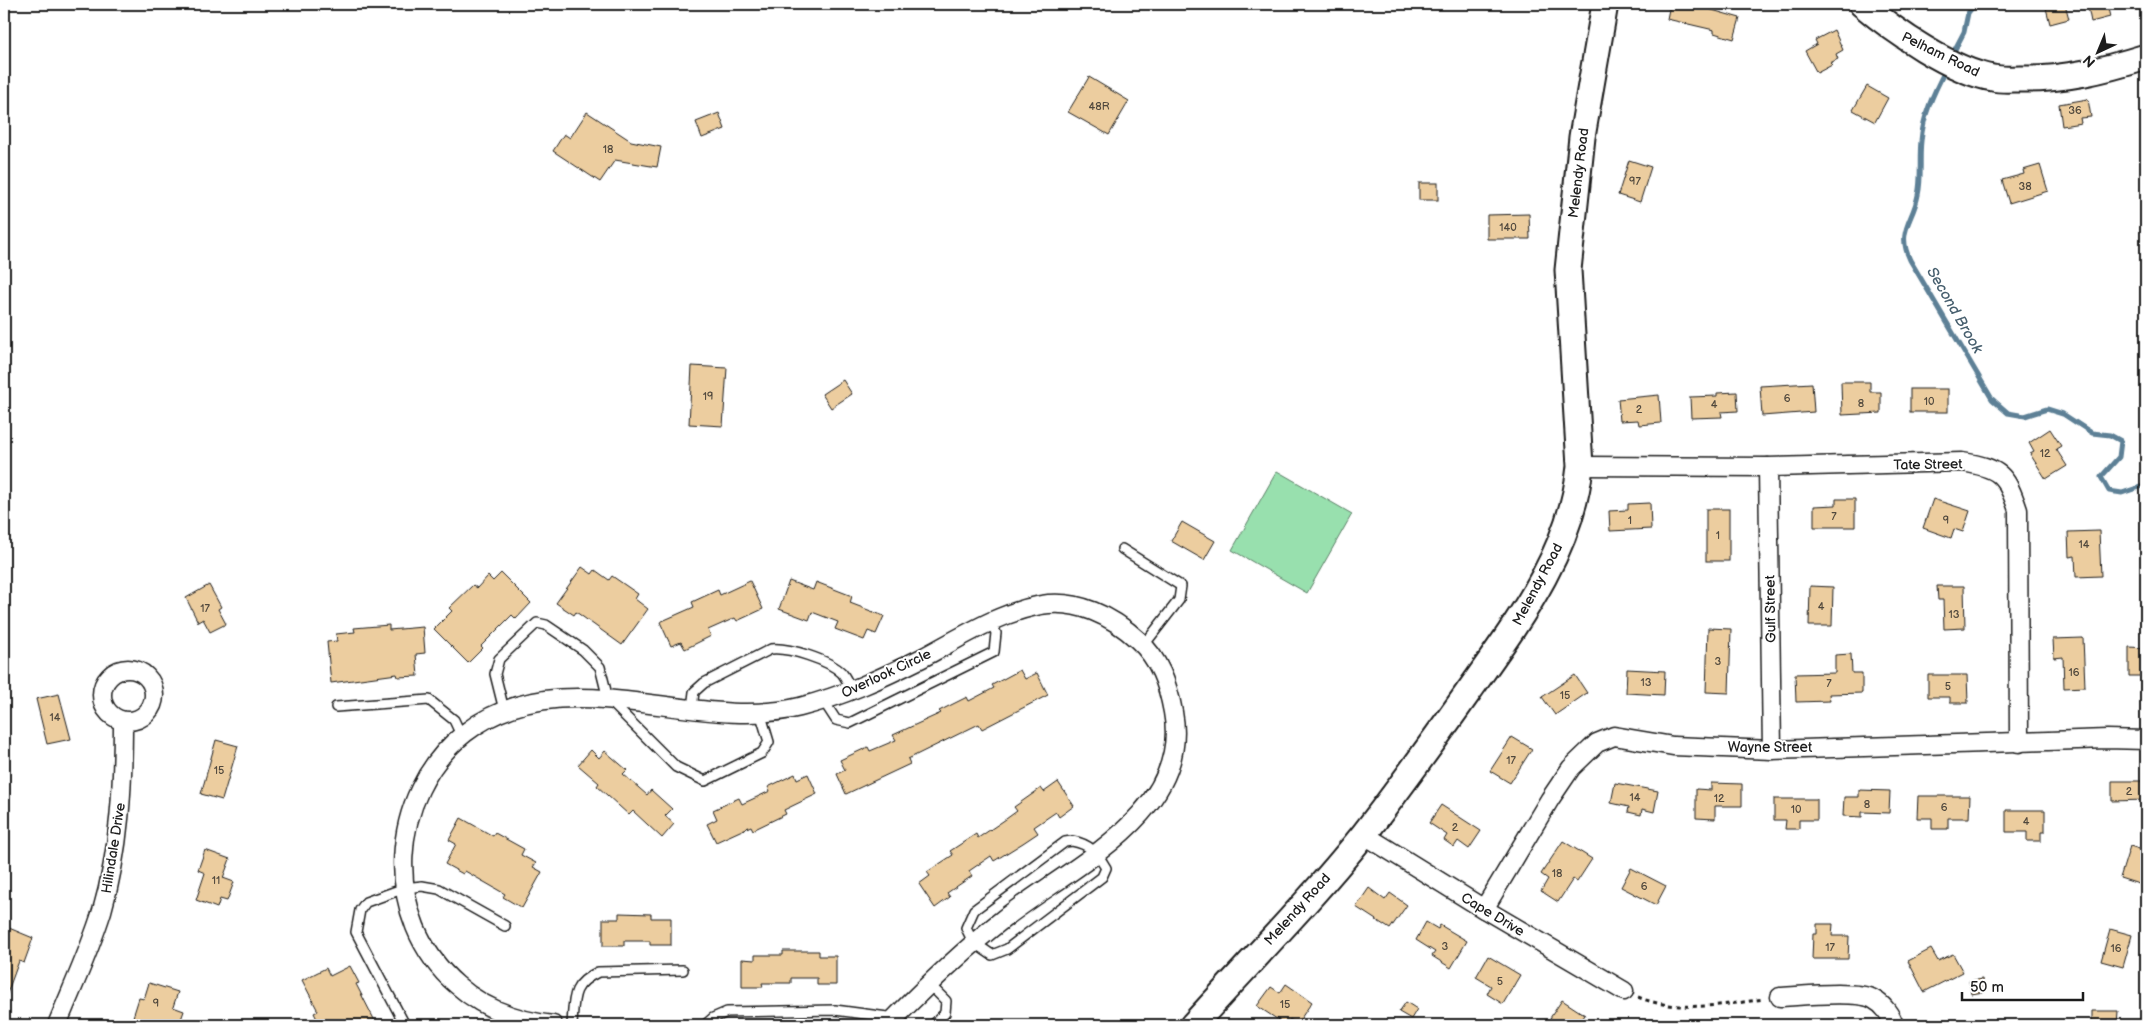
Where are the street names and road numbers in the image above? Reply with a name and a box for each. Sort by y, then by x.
street label: Pelham Road [1899,28,1983,81]
street label: Melendy Road [1565,127,1592,219]
street label: Tate Street [1893,455,1963,474]
street label: Melendy Road [1509,540,1566,628]
street label: Gulf Street [1761,574,1780,643]
street label: Overlook Circle [839,645,934,702]
street label: Wayne Street [1728,739,1813,756]
street label: Hilindale Drive [98,801,129,895]
street label: Melendy Road [1261,870,1334,949]
street label: Cape Drive [1458,889,1528,940]

